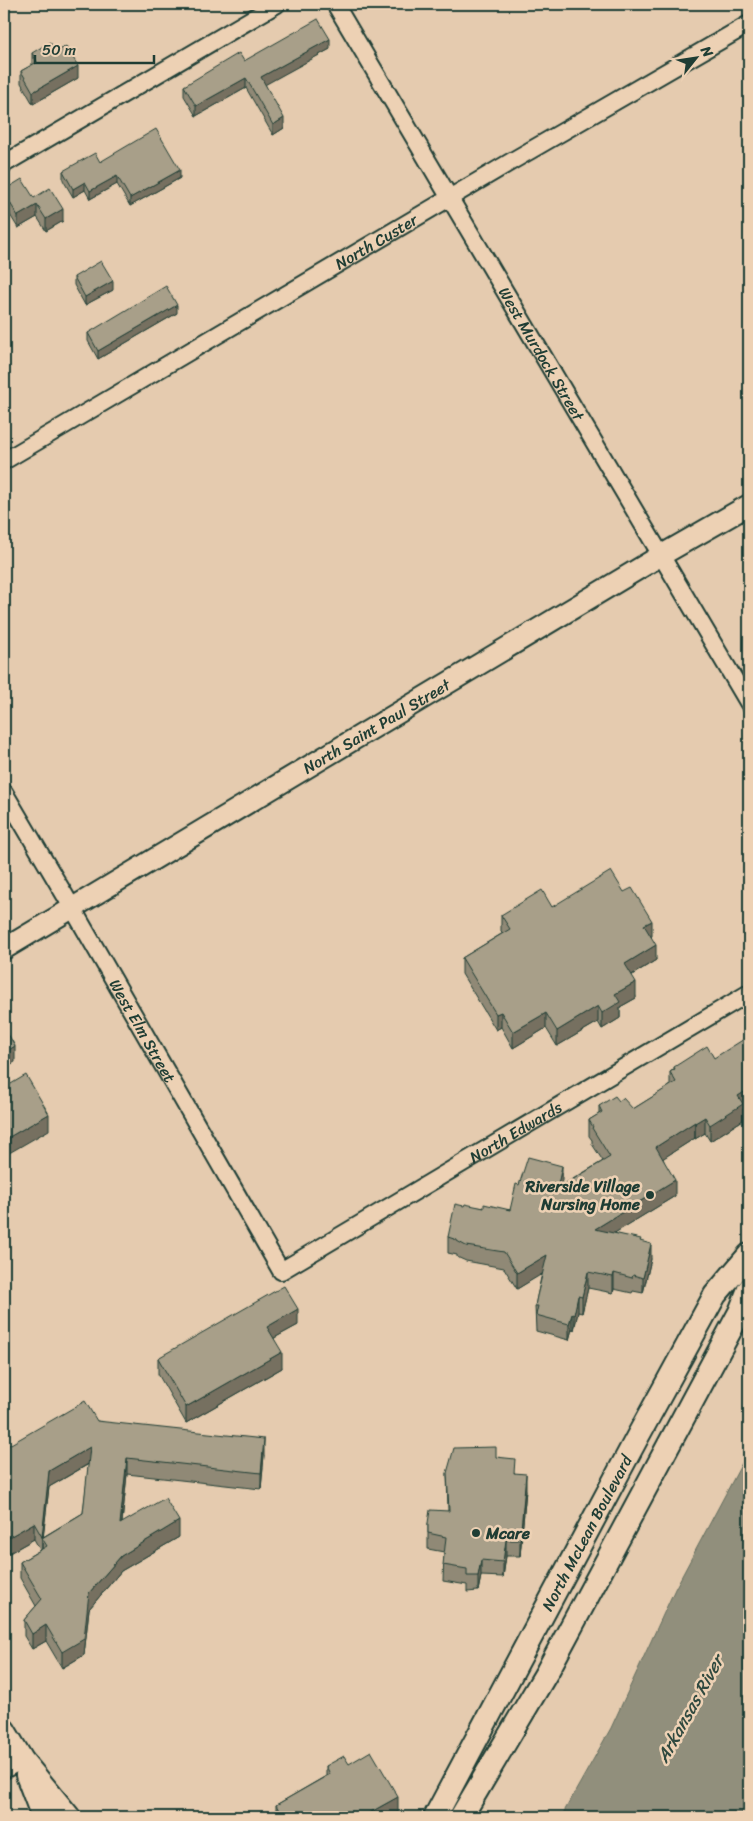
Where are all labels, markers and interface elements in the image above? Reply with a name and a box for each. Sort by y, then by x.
scale bar [35,32,154,64]
north arrow [670,32,720,82]
text: 50 m [42,37,77,63]
text: N [693,40,720,62]
street label: North Custer [329,205,424,277]
street label: West Murdock Street [491,281,593,427]
street label: North Saint Paul Street [297,670,456,782]
street label: West Elm Street [101,973,184,1088]
street label: North Edwards [463,1092,568,1171]
place label: Riverside Village Nursing Home [524,1172,641,1219]
marker: Riverside Village Nursing Home [644,1189,656,1201]
street label: North McLean Boulevard [533,1448,641,1616]
place label: Mcare [485,1519,531,1548]
marker: Mcare [470,1527,482,1539]
water label: Arkansas River [647,1646,735,1770]

